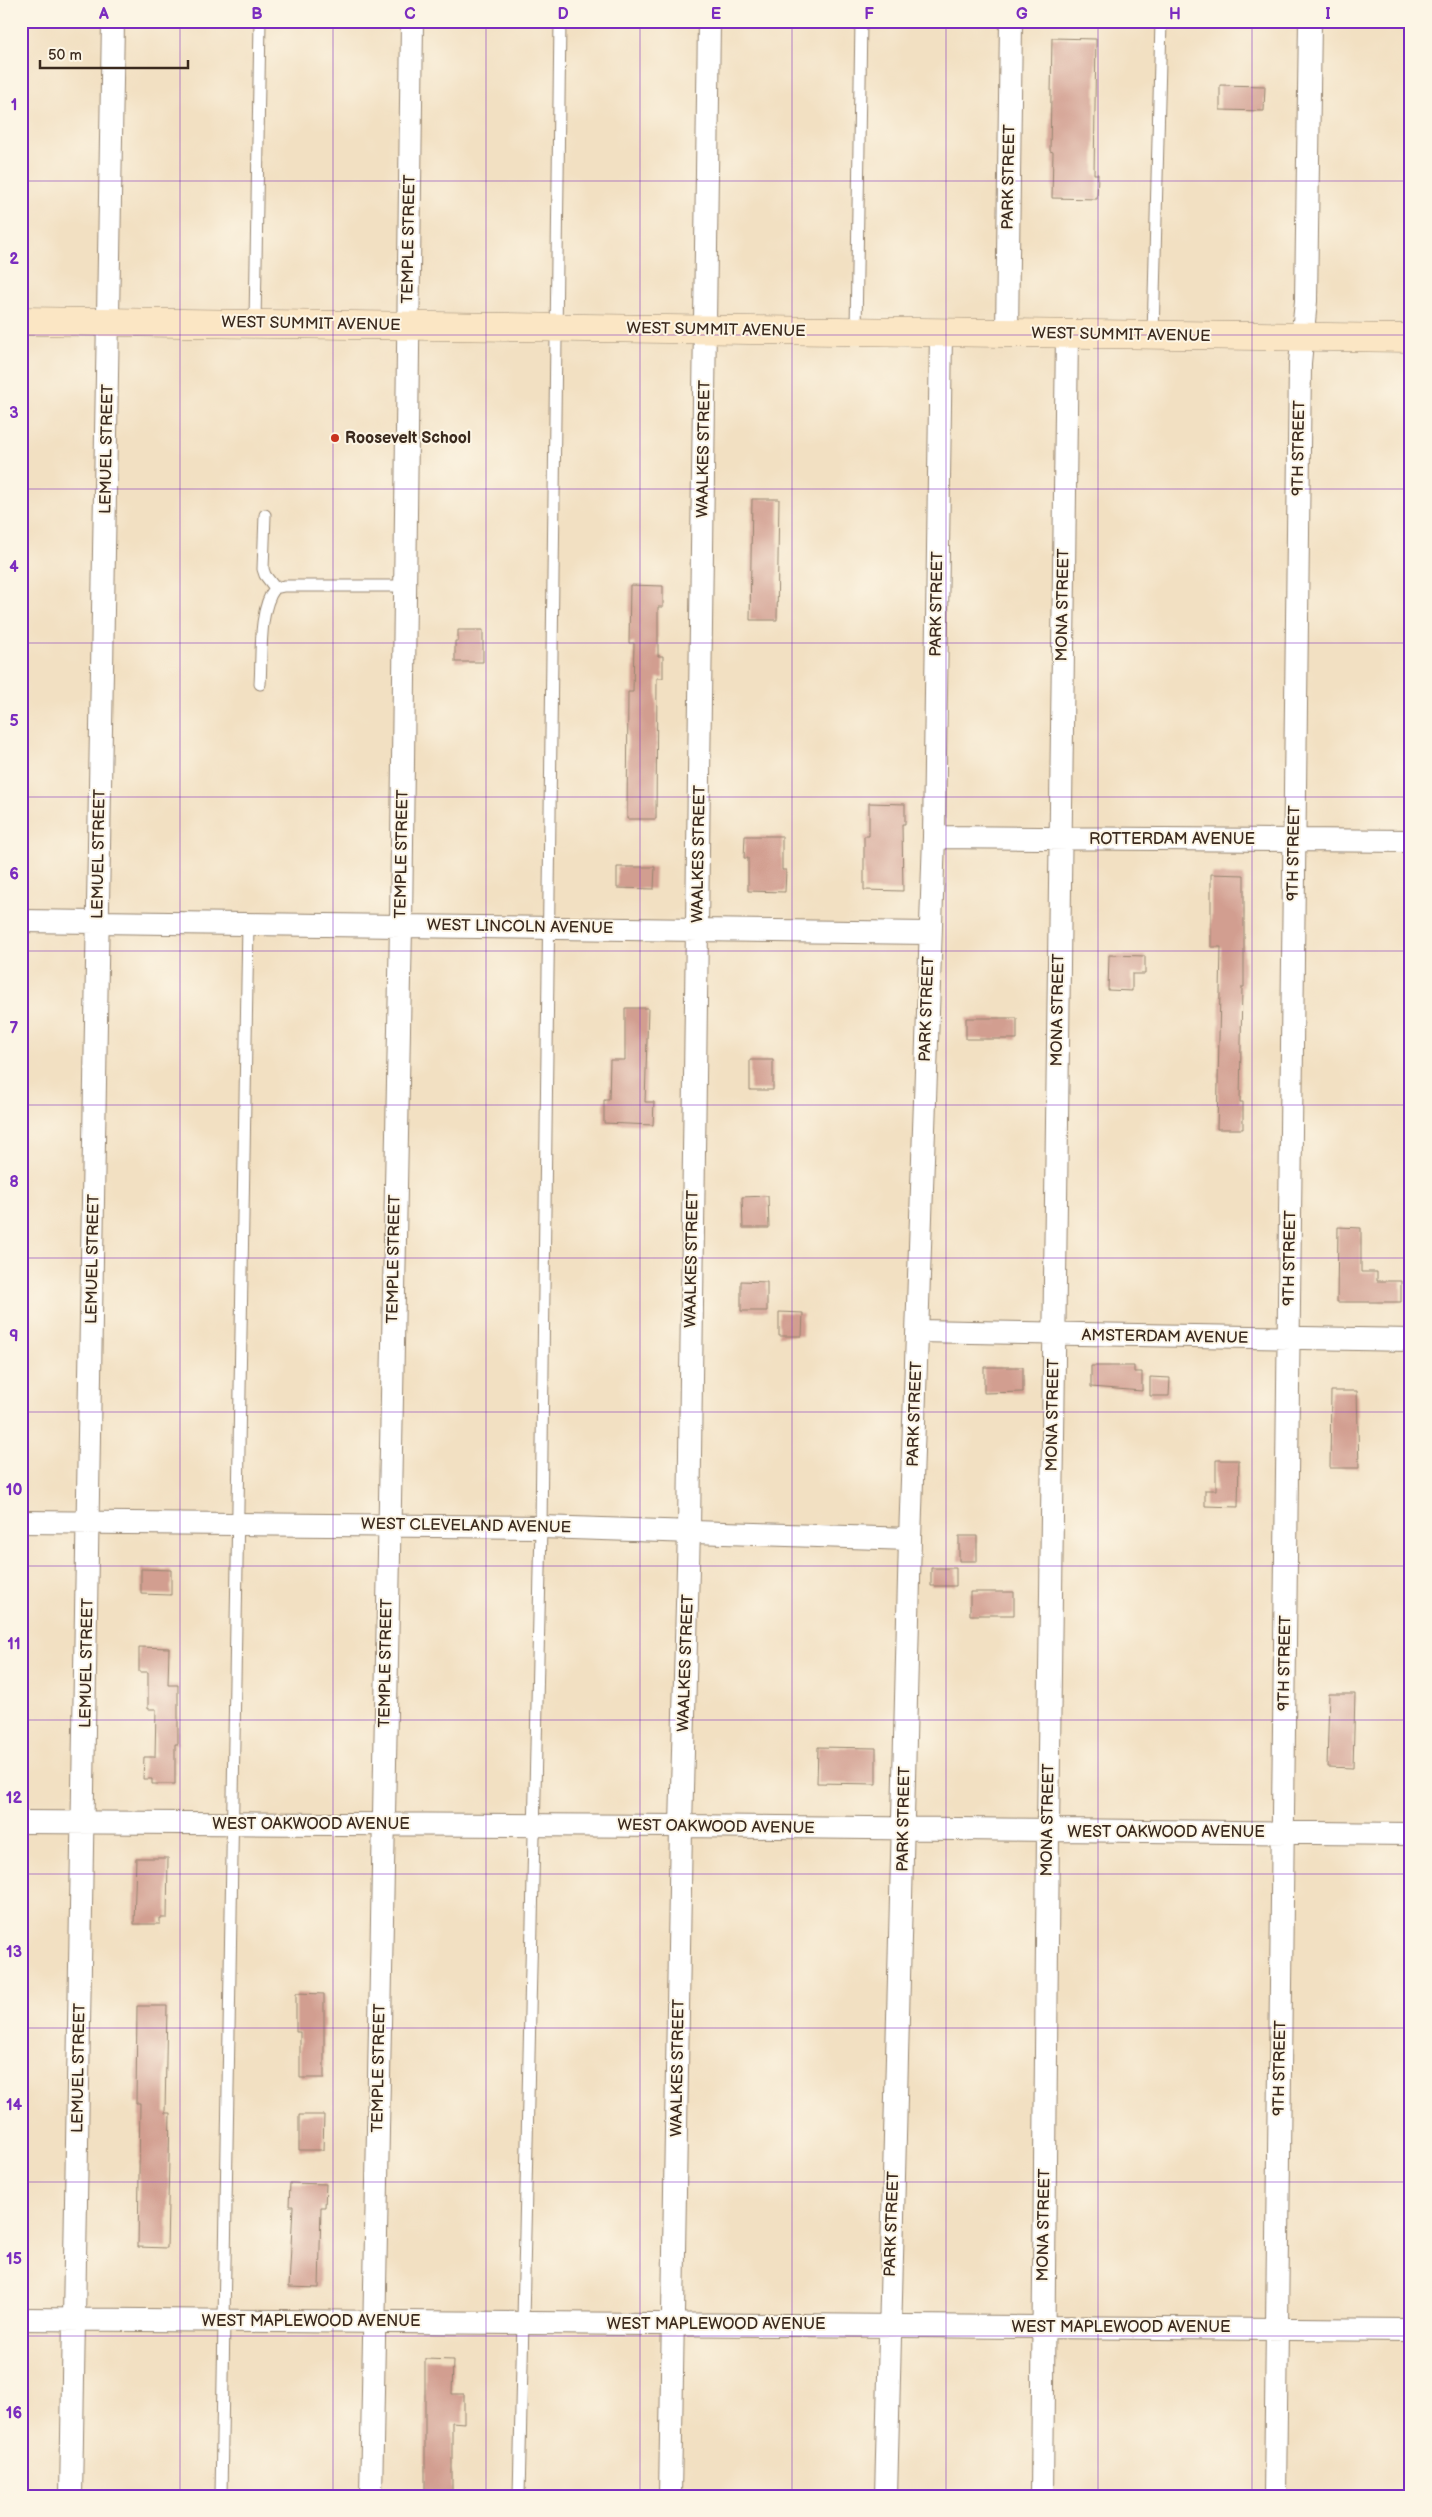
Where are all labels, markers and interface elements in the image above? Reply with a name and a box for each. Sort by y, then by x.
text: A [98,5,109,24]
text: B [251,5,263,24]
text: C [404,5,416,24]
text: D [557,5,569,24]
text: E [711,5,721,24]
text: F [864,5,874,24]
text: G [1016,5,1028,24]
text: H [1169,5,1181,24]
text: I [1325,5,1331,24]
scale bar [40,38,188,70]
text: 50 m [48,46,82,65]
text: 1 [11,96,17,115]
street label: PARK STREET [999,124,1019,230]
street label: TEMPLE STREET [398,174,420,304]
text: 2 [9,250,19,269]
street label: WEST SUMMIT AVENUE [221,313,401,335]
street label: WEST SUMMIT AVENUE [626,319,806,341]
street label: WEST SUMMIT AVENUE [1031,324,1211,346]
street label: WAALKES STREET [693,380,715,518]
street label: LEMUEL STREET [96,383,118,514]
street label: 9TH STREET [1289,400,1309,496]
text: 3 [9,404,19,423]
place label: Roosevelt School [345,429,471,448]
marker: Roosevelt School [329,432,341,444]
street label: MONA STREET [1053,548,1073,662]
street label: PARK STREET [927,551,947,657]
text: 4 [9,558,19,577]
text: 5 [9,712,19,731]
street label: WAALKES STREET [688,785,710,923]
street label: LEMUEL STREET [88,788,110,919]
street label: TEMPLE STREET [391,789,413,919]
street label: 9TH STREET [1284,805,1304,901]
street label: ROTTERDAM AVENUE [1089,830,1255,849]
text: 6 [9,865,19,884]
street label: WEST LINCOLN AVENUE [426,916,614,938]
street label: MONA STREET [1048,953,1068,1067]
street label: PARK STREET [916,956,938,1062]
text: 7 [10,1019,19,1038]
text: 8 [9,1173,19,1192]
street label: WAALKES STREET [681,1190,703,1328]
street label: LEMUEL STREET [82,1193,104,1324]
street label: TEMPLE STREET [383,1194,405,1324]
street label: 9TH STREET [1280,1210,1300,1306]
street label: AMSTERDAM AVENUE [1081,1326,1249,1348]
text: 9 [9,1327,19,1346]
street label: MONA STREET [1043,1358,1063,1472]
street label: PARK STREET [904,1361,926,1467]
text: 10 [6,1481,22,1500]
street label: WEST CLEVELAND AVENUE [361,1515,571,1537]
street label: WAALKES STREET [674,1593,698,1732]
street label: LEMUEL STREET [76,1597,98,1728]
street label: TEMPLE STREET [375,1598,397,1728]
street label: 9TH STREET [1275,1615,1295,1711]
text: 11 [7,1635,21,1654]
street label: MONA STREET [1038,1763,1058,1877]
street label: PARK STREET [894,1766,914,1872]
text: 12 [6,1789,23,1808]
street label: WEST OAKWOOD AVENUE [212,1815,410,1834]
street label: WEST OAKWOOD AVENUE [617,1816,815,1838]
street label: WEST OAKWOOD AVENUE [1067,1823,1265,1842]
text: 13 [6,1943,22,1962]
street label: WAALKES STREET [667,1999,689,2137]
street label: LEMUEL STREET [68,2002,90,2133]
street label: TEMPLE STREET [368,2003,390,2133]
street label: 9TH STREET [1270,2020,1290,2116]
text: 14 [6,2096,23,2115]
street label: MONA STREET [1034,2168,1054,2282]
street label: PARK STREET [881,2171,903,2277]
text: 15 [6,2250,22,2269]
street label: WEST MAPLEWOOD AVENUE [201,2312,421,2331]
street label: WEST MAPLEWOOD AVENUE [606,2315,826,2334]
street label: WEST MAPLEWOOD AVENUE [1011,2318,1231,2337]
text: 16 [6,2404,23,2423]

